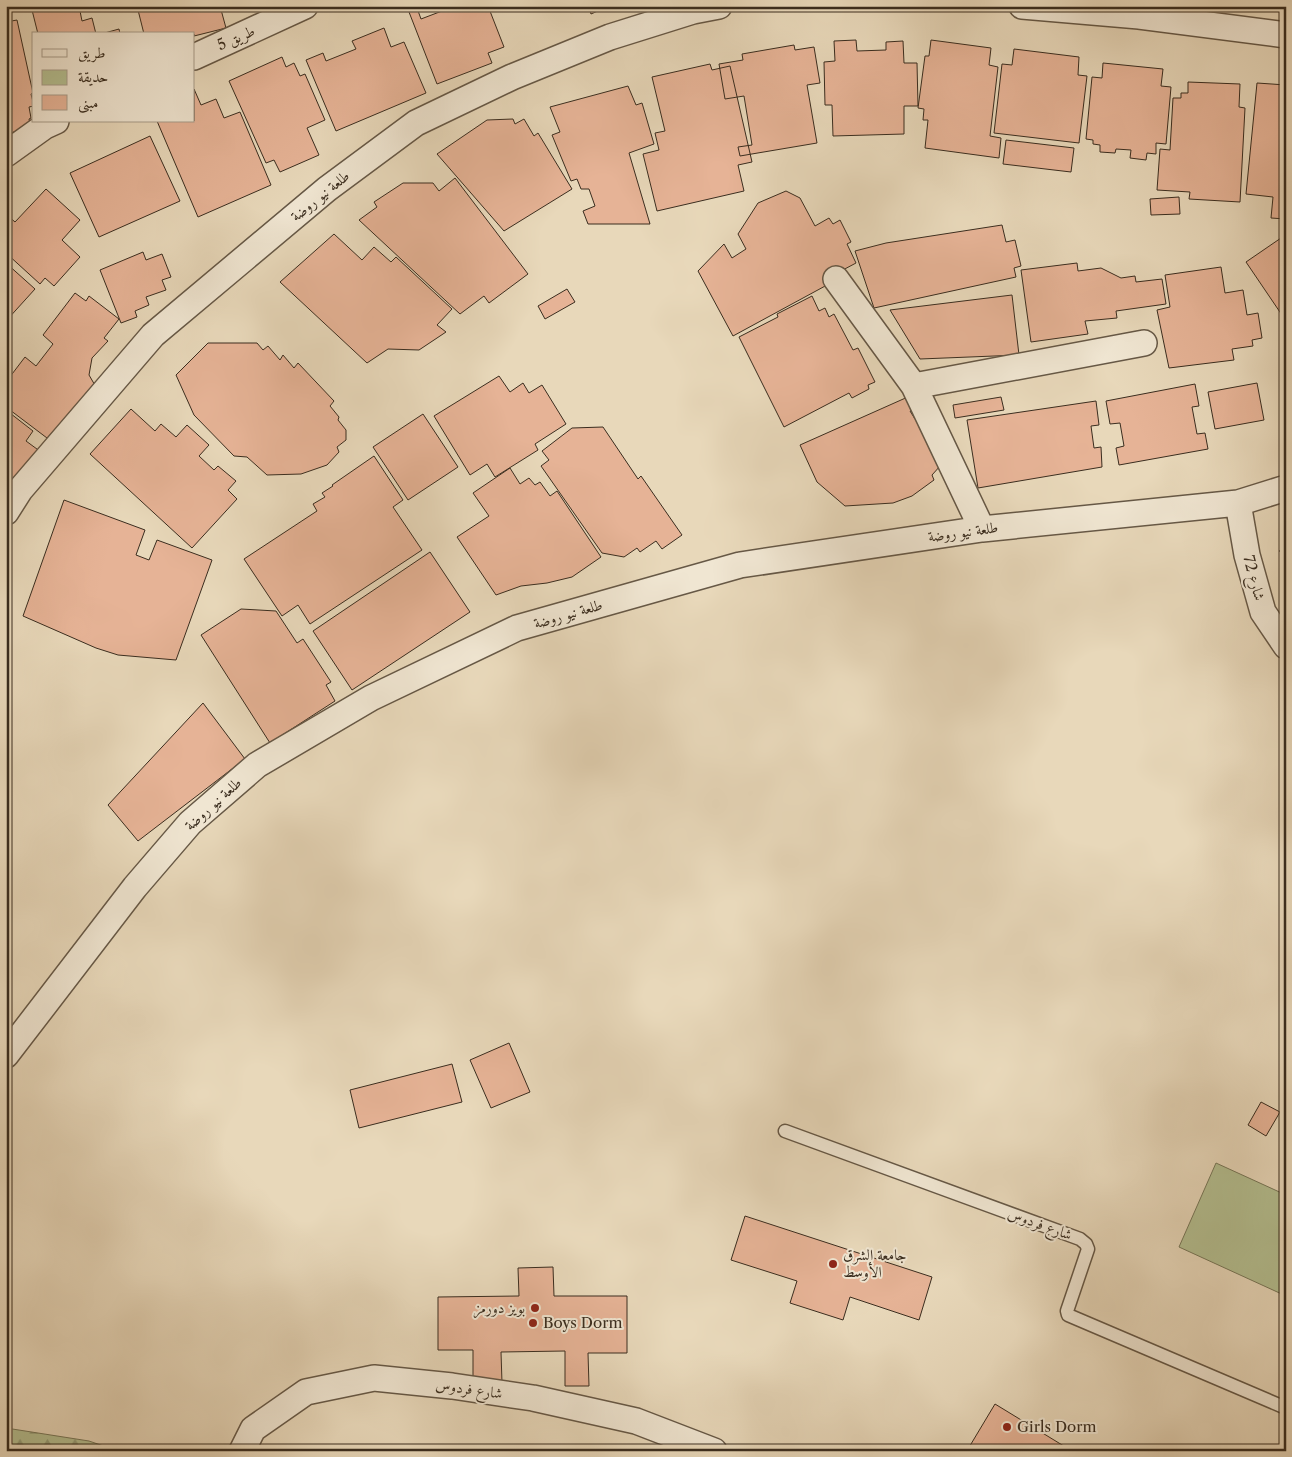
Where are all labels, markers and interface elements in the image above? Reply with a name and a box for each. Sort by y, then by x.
street label: طريق 5 [214,21,258,55]
legend [32,32,195,122]
text: طريق [78,43,105,63]
text: حديقة [78,67,108,86]
text: مبنى [78,93,98,114]
street label: طلعة نيو روضة [286,166,353,225]
street label: طلعة نيو روضة [927,517,999,546]
street label: شارع 72 [1235,553,1270,604]
street label: طلعة نيو روضة [531,595,604,632]
street label: طلعة نيو روضة [180,773,245,834]
street label: شارع فردوس [1004,1203,1075,1248]
place label: جامعة الشرق الأوسط [843,1245,907,1281]
marker: جامعة الشرق الأوسط [827,1258,839,1270]
place label: بويز دورمز [474,1298,525,1319]
marker: بويز دورمز [529,1302,541,1314]
place label: Boys Dorm [543,1313,623,1332]
marker: Boys Dorm [527,1317,539,1329]
street label: شارع فردوس [434,1374,504,1407]
place label: Girls Dorm [1017,1417,1097,1436]
marker: Girls Dorm [1001,1421,1013,1433]

